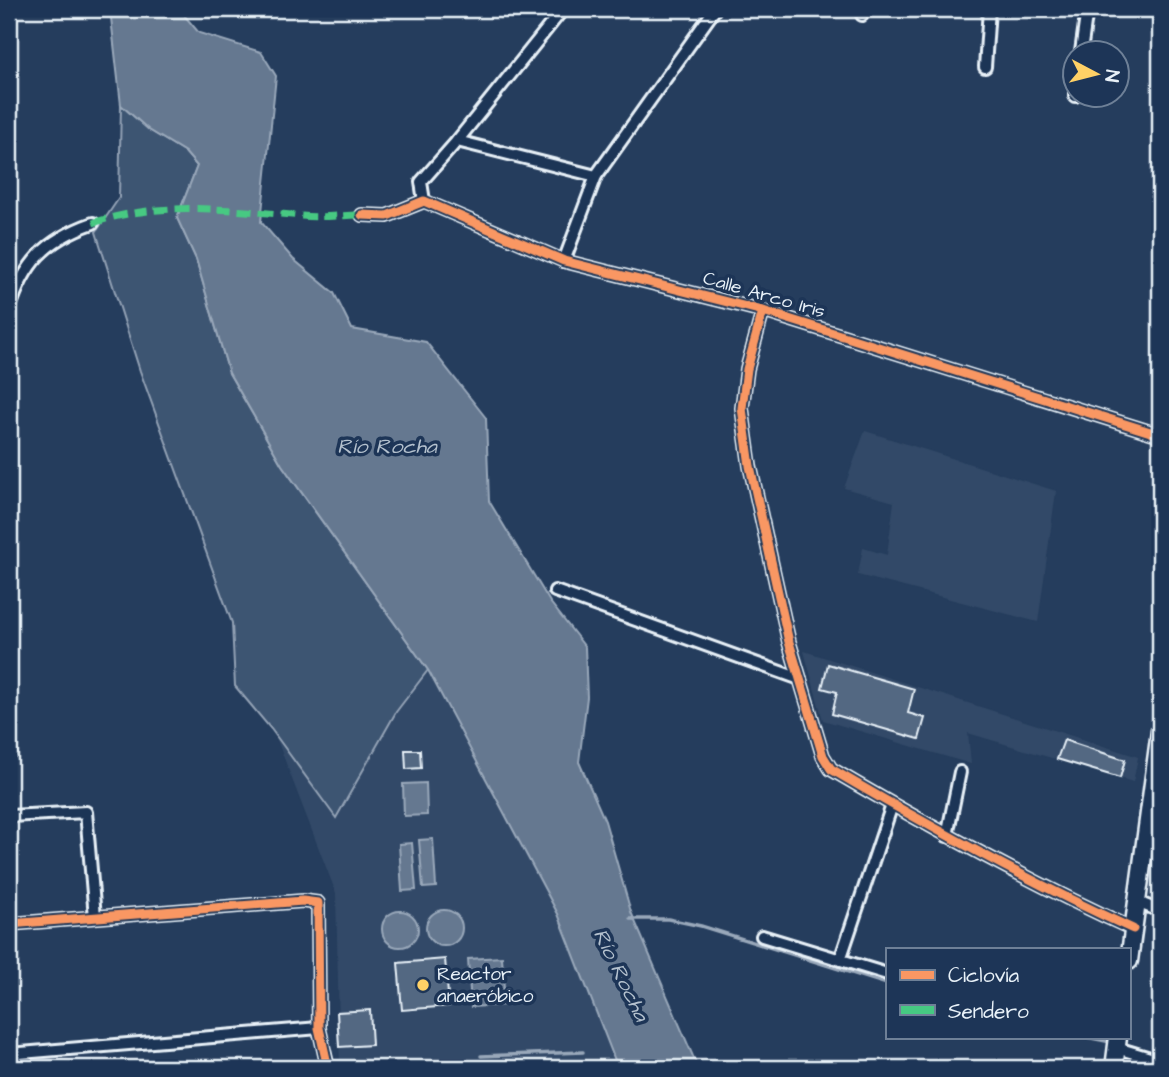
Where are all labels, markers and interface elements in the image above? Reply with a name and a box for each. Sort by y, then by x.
north arrow [1060,38,1130,108]
text: N [1097,68,1126,84]
street label: Calle Arco Iris [700,265,828,325]
water label: Río Rocha [337,432,438,461]
water label: Río Rocha [586,924,656,1027]
legend [886,948,1130,1038]
place label: Reactor anaeróbico [437,961,534,1010]
text: Ciclovía [948,961,1020,990]
marker: Reactor anaeróbico [415,977,431,993]
text: Sendero [948,997,1029,1026]

